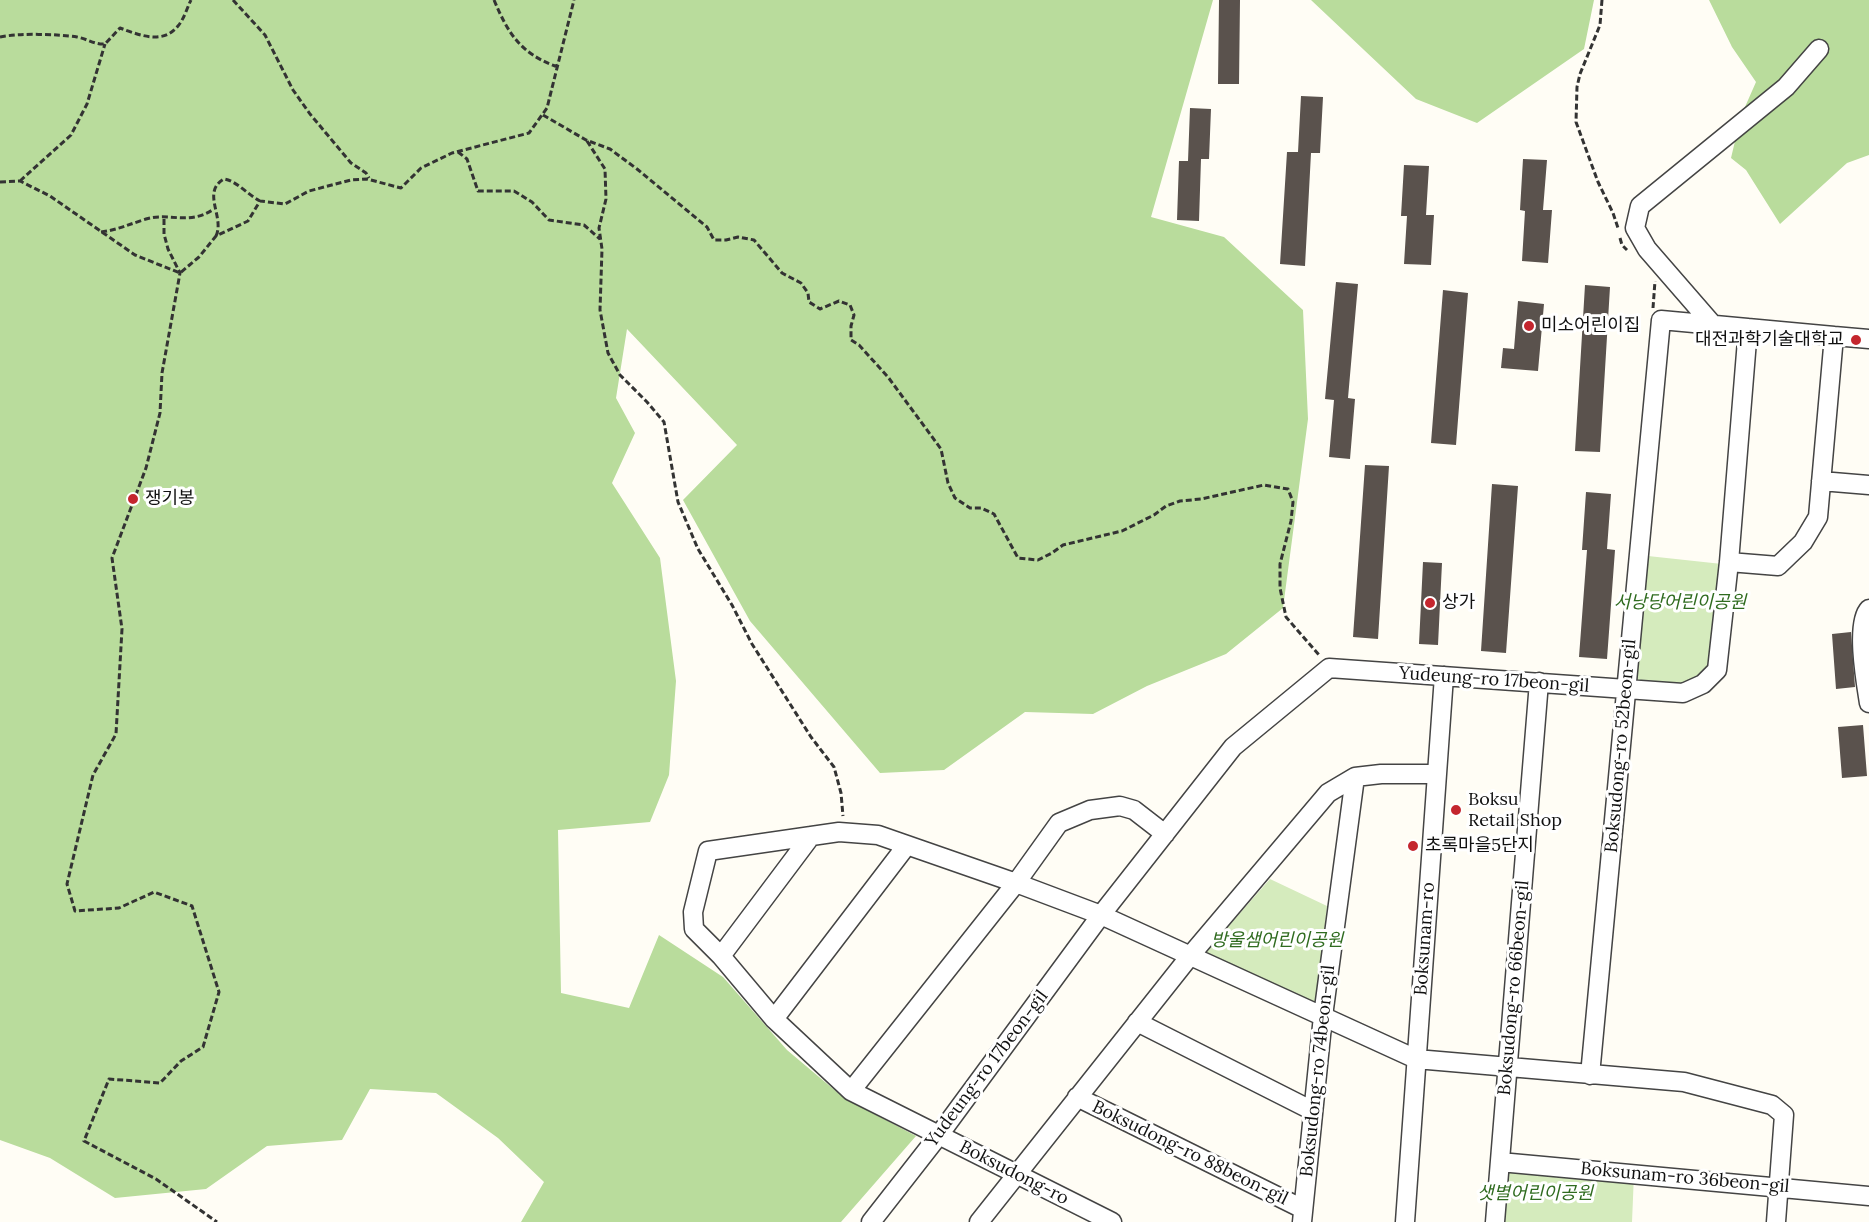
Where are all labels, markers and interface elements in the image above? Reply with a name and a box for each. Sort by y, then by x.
place label: 미소어린이집 [1541,315,1640,337]
marker: 미소어린이집 [1522,319,1536,333]
place label: 대전과학기술대학교 [1695,329,1844,351]
marker: 대전과학기술대학교 [1849,333,1863,347]
place label: 쟁기봉 [145,488,195,510]
marker: 쟁기봉 [126,492,140,506]
place label: 상가 [1442,592,1475,614]
park label: 서낭당어린이공원 [1614,592,1746,614]
marker: 상가 [1423,596,1437,610]
street label: Boksudong-ro 52beon-gil [1601,638,1641,854]
street label: Yudeung-ro 17beon-gil [1398,663,1590,697]
place label: Boksu Retail Shop [1468,789,1562,832]
marker: Boksu Retail Shop [1449,803,1463,817]
place label: 초록마을5단지 [1425,835,1534,857]
marker: 초록마을5단지 [1406,839,1420,853]
street label: Boksudong-ro 66beon-gil [1494,880,1534,1096]
street label: Boksunam-ro [1410,881,1440,997]
park label: 방울샘어린이공원 [1211,930,1343,952]
street label: Boksudong-ro 74beon-gil [1296,964,1340,1178]
street label: Yudeung-ro 17beon-gil [921,986,1053,1152]
street label: Boksudong-ro 88beon-gil [1088,1096,1292,1210]
street label: Boksudong-ro [956,1136,1072,1210]
street label: Boksunam-ro 36beon-gil [1580,1158,1790,1198]
park label: 샛별어린이공원 [1477,1183,1593,1205]

